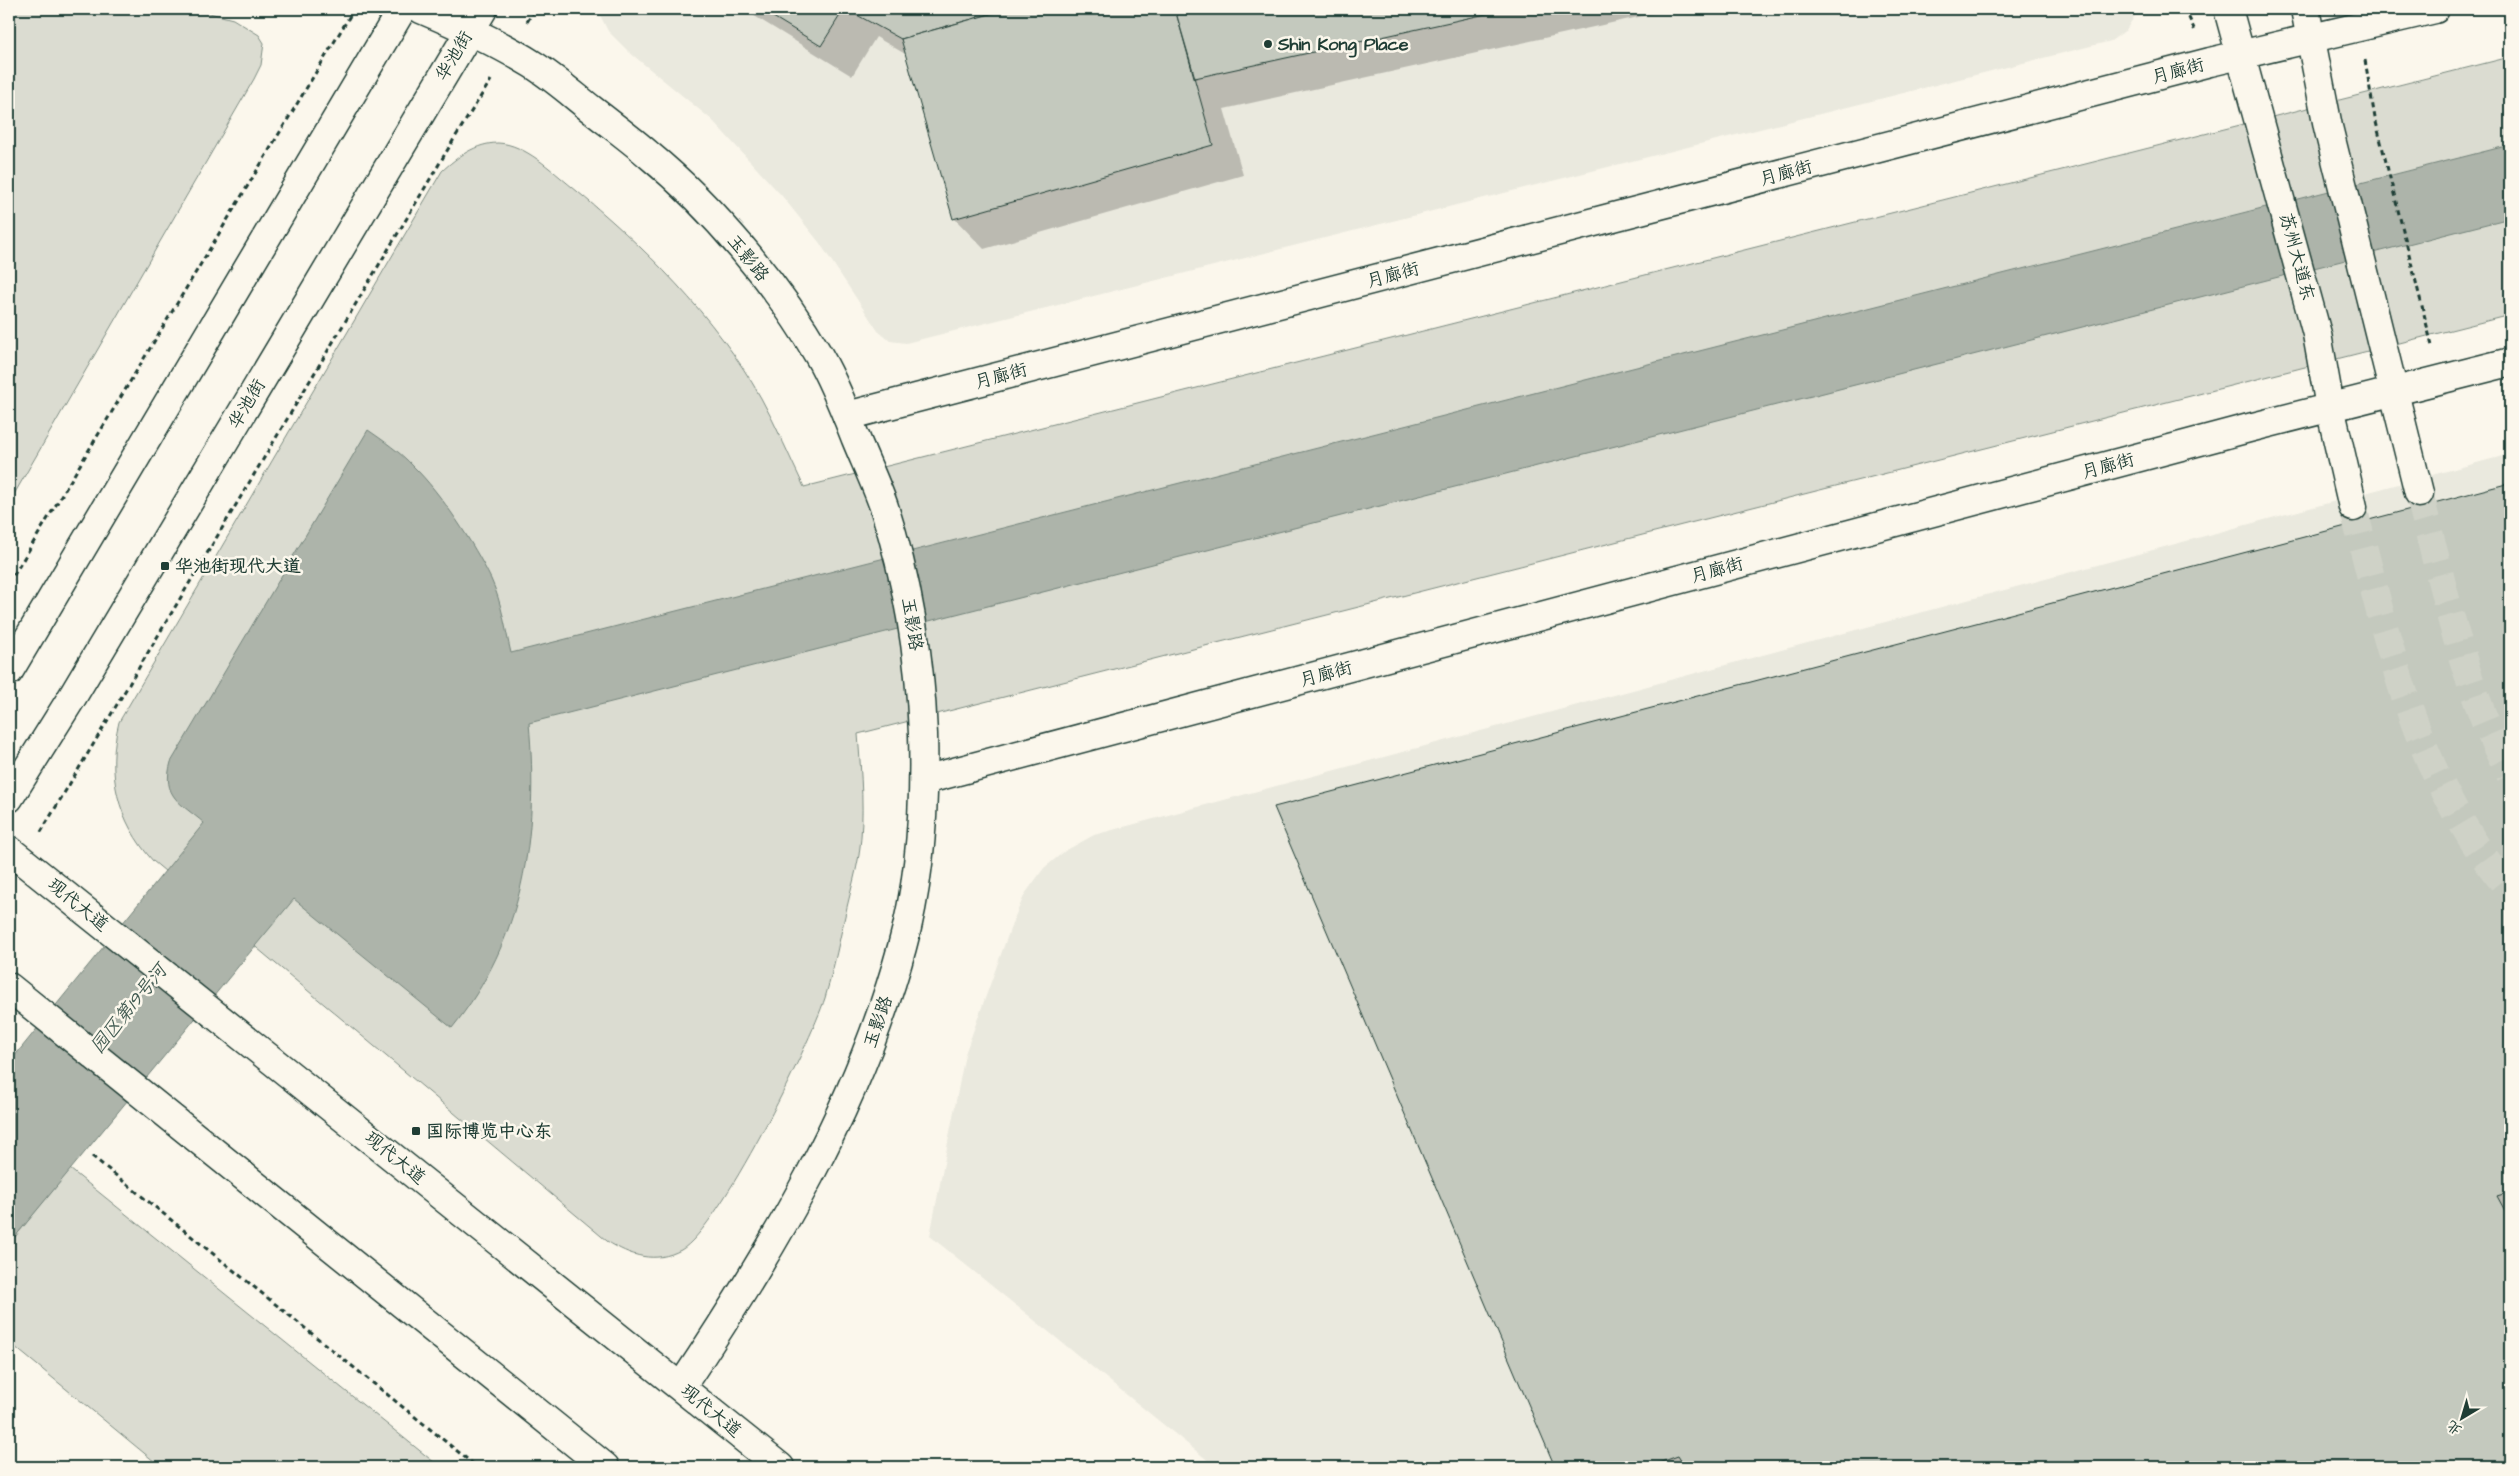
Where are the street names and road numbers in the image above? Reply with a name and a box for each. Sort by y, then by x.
street label: 华池街 [429,26,479,86]
street label: 月廊街 [2149,52,2207,90]
street label: 月廊街 [1757,154,1815,192]
street label: 苏州大道东 [2273,210,2321,304]
street label: 玉影路 [721,229,775,287]
street label: 月廊街 [1364,256,1422,294]
street label: 月廊街 [972,357,1030,395]
street label: 华池街 [222,374,272,434]
street label: 月廊街 [2079,447,2137,485]
street label: 月廊街 [1688,551,1746,589]
street label: 玉影路 [895,595,929,653]
street label: 月廊街 [1297,655,1355,693]
street label: 现代大道 [42,873,114,937]
street label: 玉影路 [857,992,899,1052]
street label: 现代大道 [359,1126,431,1190]
street label: 现代大道 [675,1379,747,1443]

